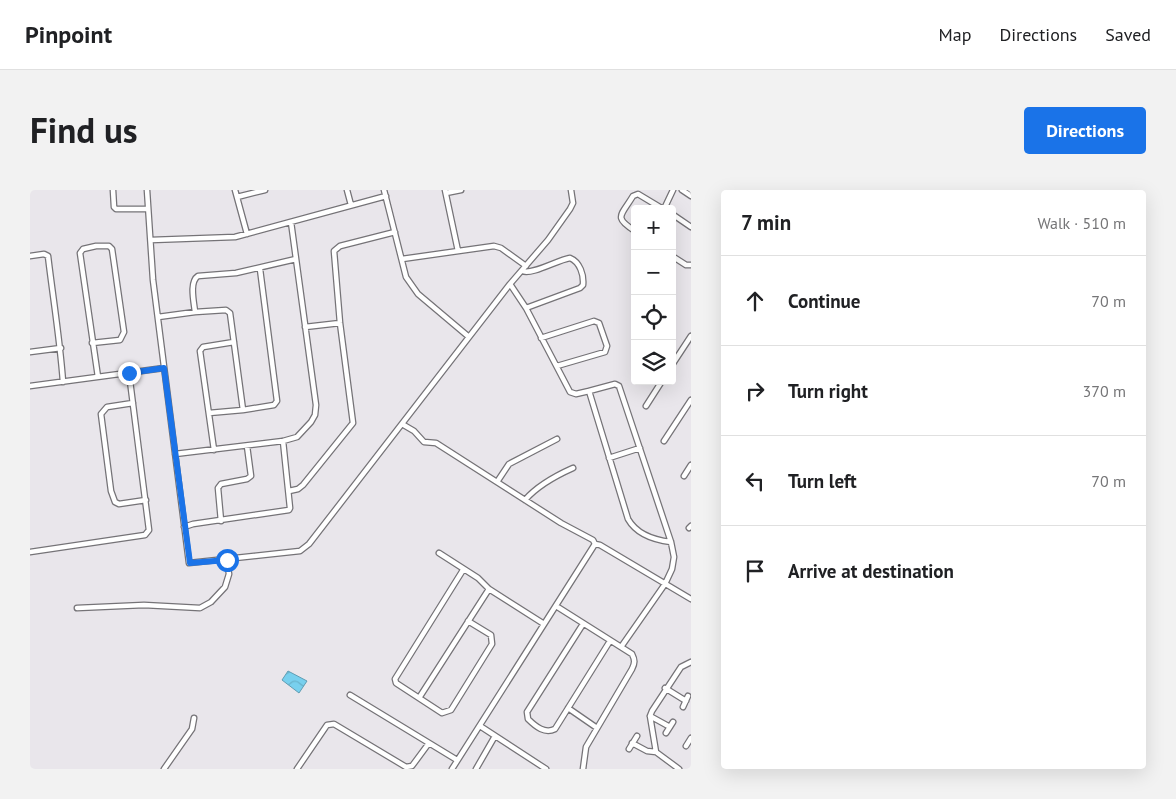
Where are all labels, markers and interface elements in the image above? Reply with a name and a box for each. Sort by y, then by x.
text: Pinpoint [25,19,112,50]
text: Map [939,23,971,46]
text: Directions [999,23,1077,46]
text: Saved [1105,23,1151,46]
text: Find us [30,107,138,153]
button: Directions [1024,107,1146,154]
map controls [631,205,676,385]
button: + [631,205,676,250]
text: 7 min [741,209,791,236]
text: Walk · 510 m [1037,213,1126,233]
button: − [631,250,676,295]
icon: ahead [741,287,769,315]
text: Continue [788,289,860,313]
text: 70 m [1091,291,1126,311]
button: locate [631,295,676,340]
button: layers [631,340,676,385]
route end [118,362,141,385]
icon: right [741,377,769,405]
text: Turn right [788,379,868,403]
text: 370 m [1083,381,1126,401]
icon: left [741,467,769,495]
text: Turn left [788,469,857,493]
text: 70 m [1091,471,1126,491]
route start [216,549,239,572]
icon: arrive [741,557,769,585]
text: Arrive at destination [788,559,954,583]

